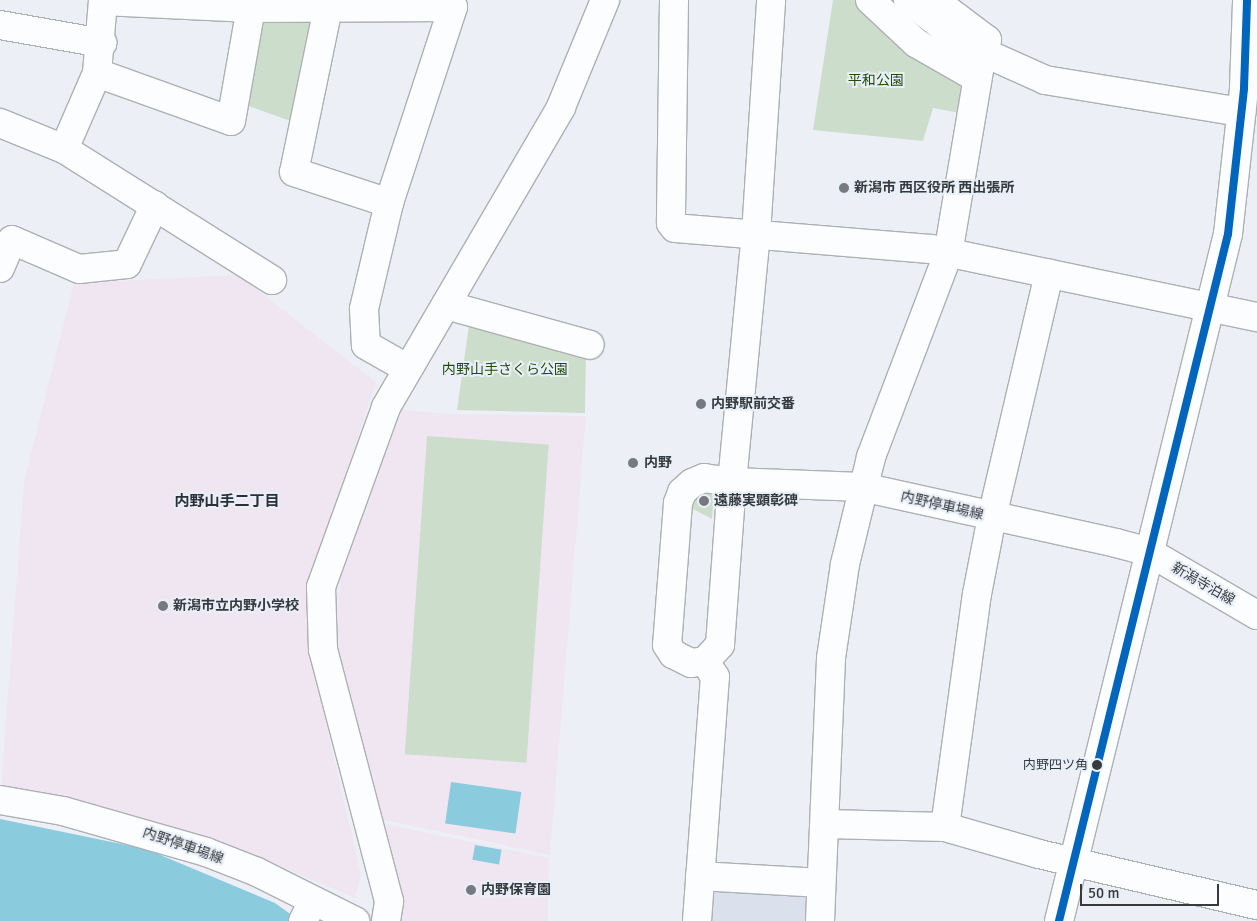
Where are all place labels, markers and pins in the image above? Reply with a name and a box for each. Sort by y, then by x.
place label: 新潟市 西区役所 西出張所 [854,180,1014,196]
marker: 新潟市 西区役所 西出張所 [838,182,850,194]
place label: 内野駅前交番 [711,396,795,412]
marker: 内野駅前交番 [695,398,707,410]
place label: 内野 [644,455,672,471]
marker: 内野 [626,456,640,470]
place label: 遠藤実顕彰碑 [714,493,798,509]
marker: 遠藤実顕彰碑 [698,495,710,507]
place label: 新潟市立内野小学校 [173,598,299,614]
marker: 新潟市立内野小学校 [157,600,169,612]
place label: 内野四ツ角 [1023,757,1088,773]
marker: 内野四ツ角 [1092,760,1102,770]
place label: 内野保育園 [481,882,551,898]
marker: 内野保育園 [465,884,477,896]

